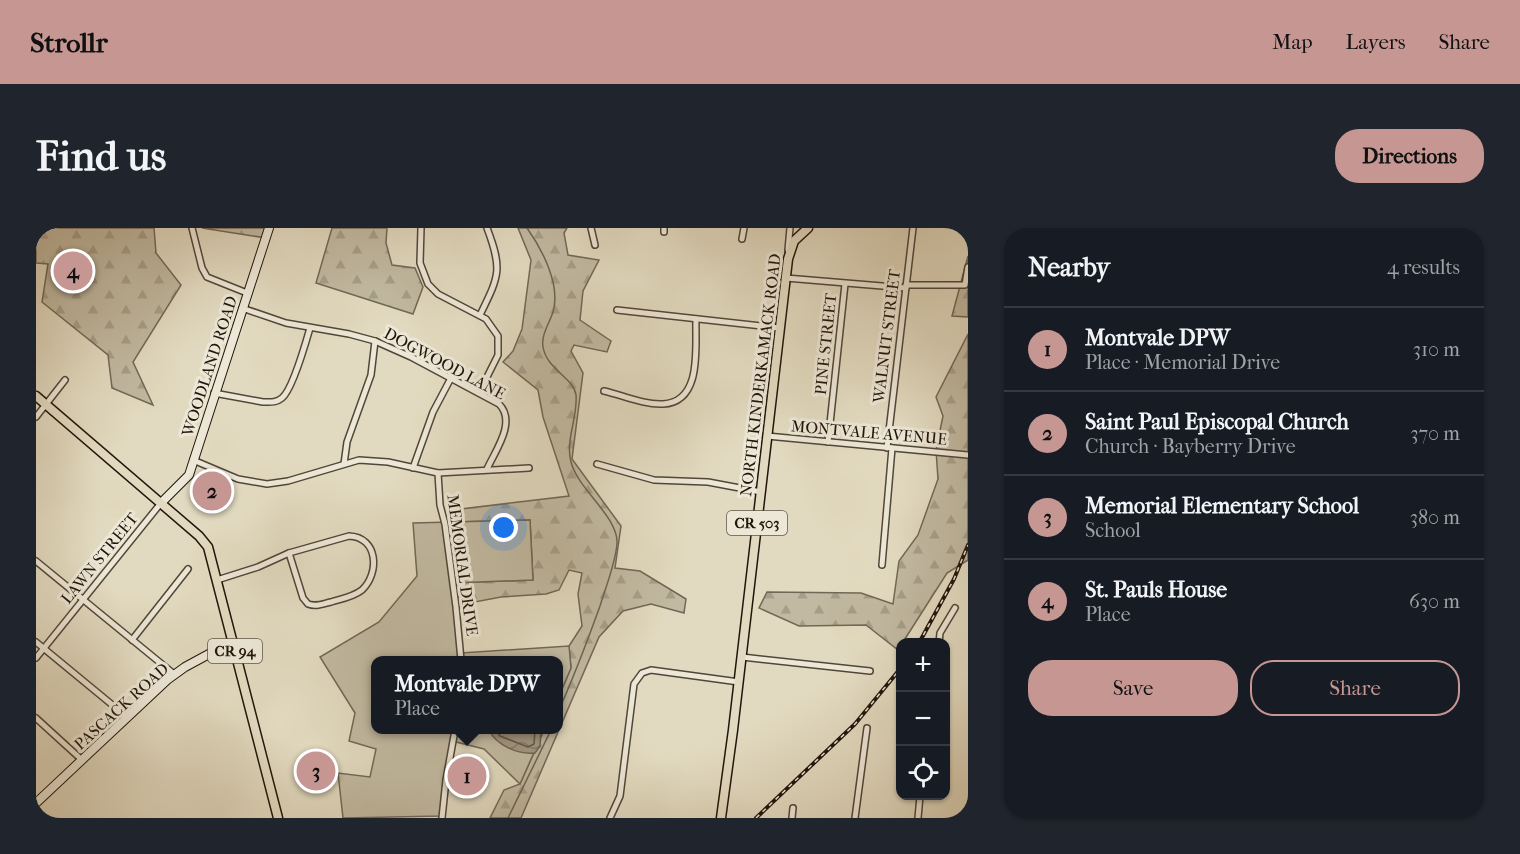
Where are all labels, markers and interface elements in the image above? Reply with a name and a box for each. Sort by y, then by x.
text: Strollr [30,26,108,59]
text: Map [1272,30,1313,54]
text: Layers [1346,30,1405,54]
text: Share [1438,30,1490,54]
button: Directions [1335,129,1484,183]
text: Find us [36,132,166,181]
pin: 4 [54,248,93,294]
text: Nearby [1028,252,1110,283]
street label: NORTH KINDERKAMACK ROAD [736,253,785,498]
text: 4 results [1387,256,1460,279]
street label: WALNUT STREET [869,268,904,405]
street label: PINE STREET [811,292,840,396]
street label: WOODLAND ROAD [177,293,241,440]
street label: DOGWOOD LANE [381,323,509,404]
text: Montvale DPW [1085,325,1230,351]
text: 1 [1044,338,1051,361]
text: 310 m [1413,338,1460,361]
text: Place · Memorial Drive [1085,351,1280,374]
text: Saint Paul Episcopal Church [1085,409,1349,435]
street label: MONTVALE AVENUE [790,416,948,449]
text: 2 [1042,422,1053,445]
text: 370 m [1410,422,1460,445]
text: Church · Bayberry Drive [1085,435,1296,458]
pin: 2 [192,468,231,514]
street label: MEMORIAL DRIVE [443,493,482,637]
text: Memorial Elementary School [1085,493,1359,519]
text: 3 [1043,506,1052,529]
text: 380 m [1410,506,1460,529]
street label: LAWN STREET [57,509,142,608]
road number: CR 503 [727,511,787,535]
your location [489,513,518,542]
text: School [1085,519,1141,542]
text: St. Pauls House [1085,577,1227,603]
text: 4 [1042,590,1053,613]
text: 630 m [1409,590,1460,613]
text: Place [1085,603,1131,626]
map controls [896,638,950,800]
button: + [896,638,950,692]
road number: CR 94 [208,639,262,663]
popup [371,656,563,734]
street label: PASCACK ROAD [70,659,172,754]
button: Save [1028,660,1238,716]
button: Share [1250,660,1460,716]
text: Montvale DPW [394,671,540,697]
button: − [896,692,950,746]
text: Place [394,697,440,720]
button: locate [896,746,950,800]
pin: 3 [296,748,336,794]
pin: 1 [448,754,486,798]

